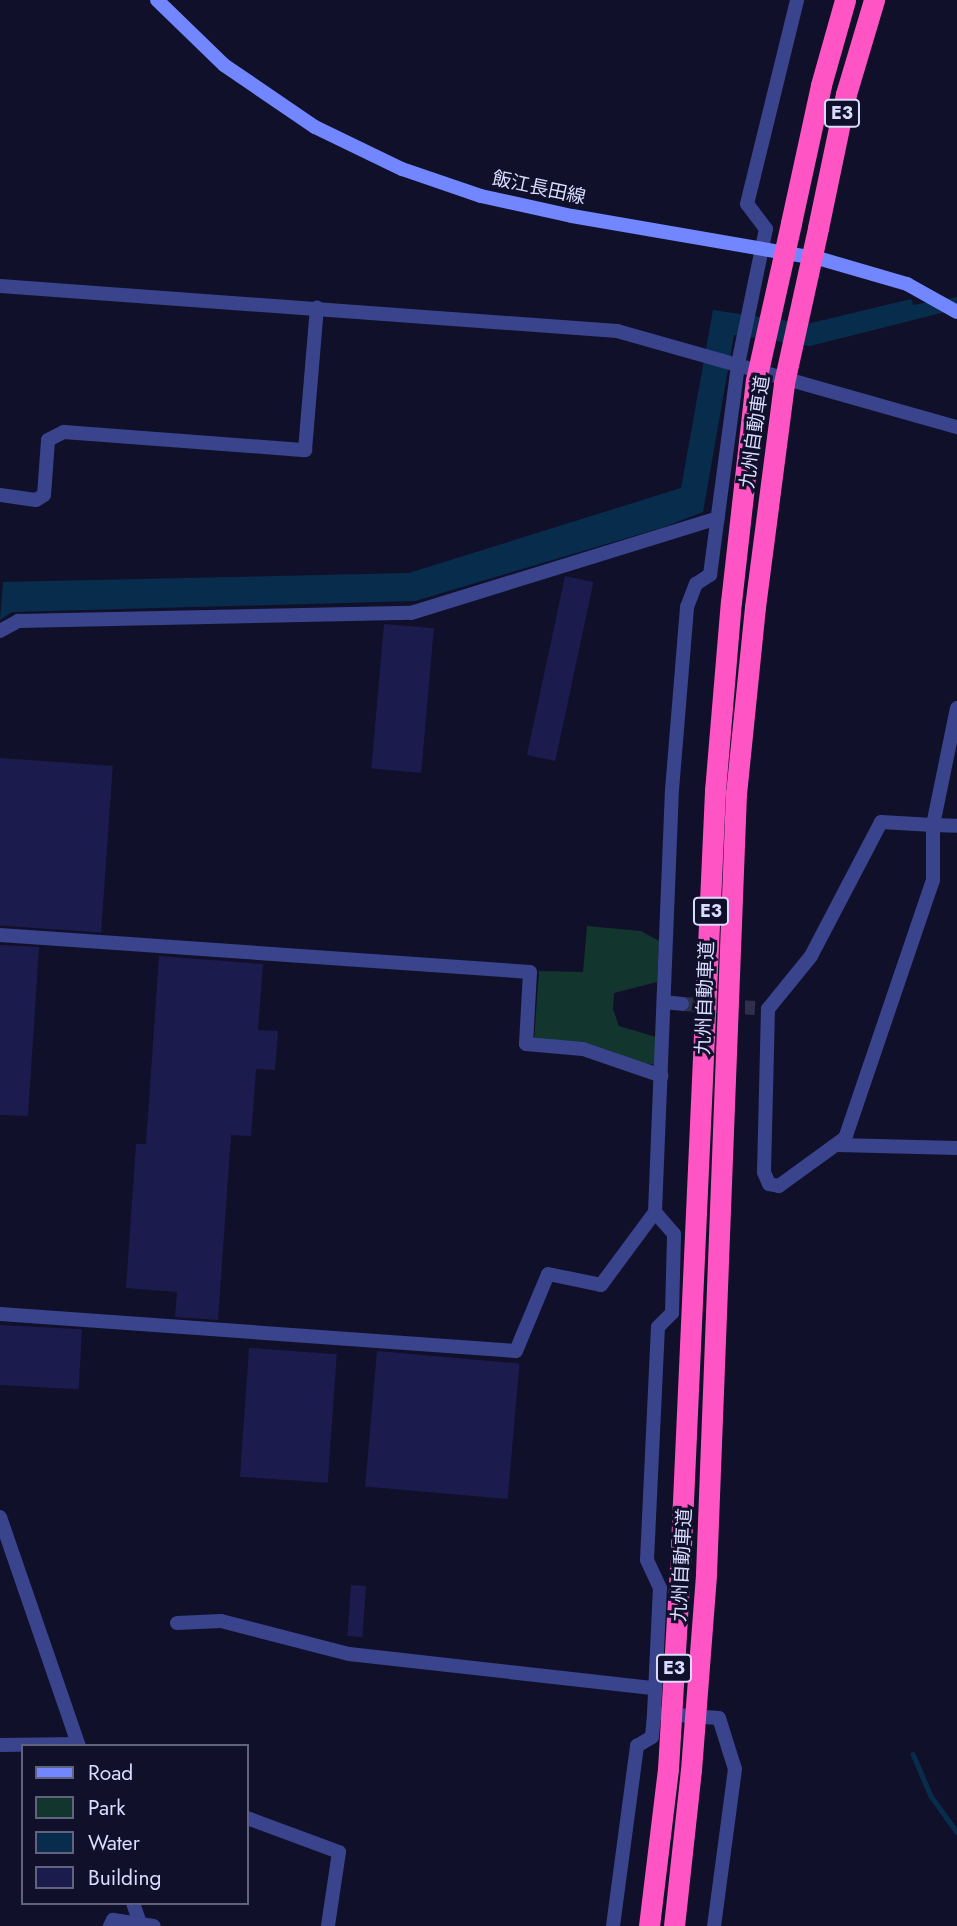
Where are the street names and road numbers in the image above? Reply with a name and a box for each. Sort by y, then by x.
road number: E3 [823,98,861,128]
street label: 飯江長田線 [490,167,588,209]
street label: 九州自動車道 [736,374,774,490]
road number: E3 [692,896,730,926]
street label: 九州自動車道 [692,941,718,1055]
street label: 九州自動車道 [668,1507,696,1623]
road number: E3 [655,1653,693,1682]

